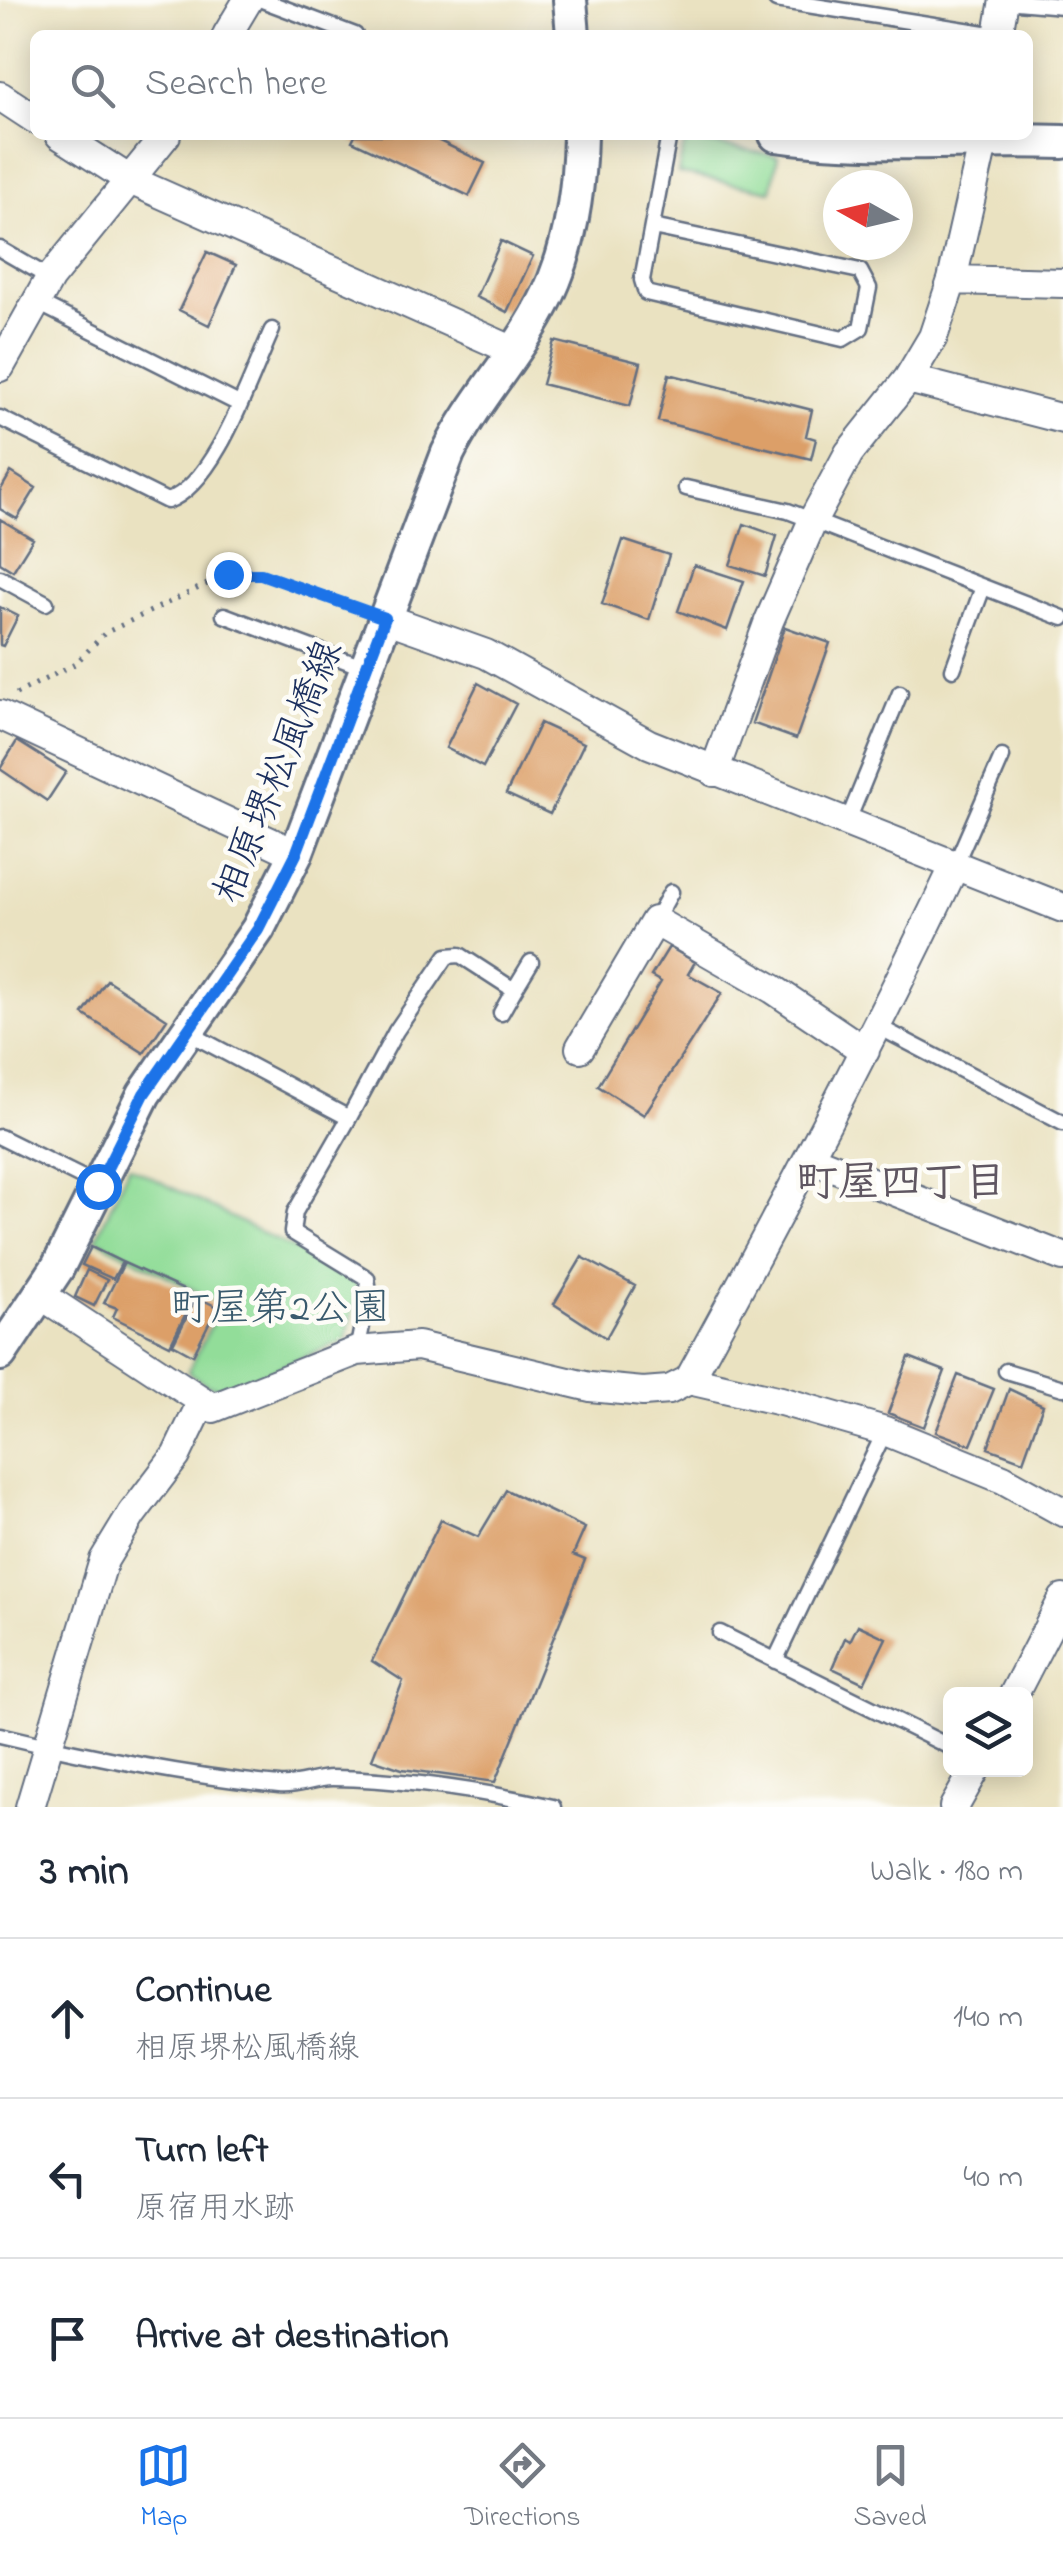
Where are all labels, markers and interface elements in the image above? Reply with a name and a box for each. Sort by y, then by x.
search box [30,30,1033,140]
text: Search here [145,57,327,113]
icon: search [65,58,120,113]
north arrow [823,170,913,260]
route end [206,552,252,598]
street label: 相原堺松風橋線 [200,632,360,914]
district label: 町屋四丁目 [796,1154,1006,1215]
route start [76,1164,122,1210]
park label: 町屋第2公園 [170,1281,390,1340]
map controls [943,1687,1033,1777]
button: layers [943,1687,1033,1777]
text: 3 min [40,1842,129,1903]
text: Walk · 180 m [870,1849,1023,1896]
text: Continue [135,1964,271,2020]
icon: ahead [40,1991,95,2046]
text: 140 m [953,1995,1023,2042]
text: 相原堺松風橋線 [135,2026,359,2073]
text: Turn left [135,2124,268,2180]
icon: left [40,2151,95,2206]
text: 40 m [963,2155,1023,2202]
text: 原宿用水跡 [135,2186,295,2233]
text: Arrive at destination [135,2310,449,2366]
icon: arrive [40,2311,95,2366]
tab: Map [136,2438,191,2539]
tab: Directions [464,2438,581,2539]
tab: Saved [854,2438,927,2539]

